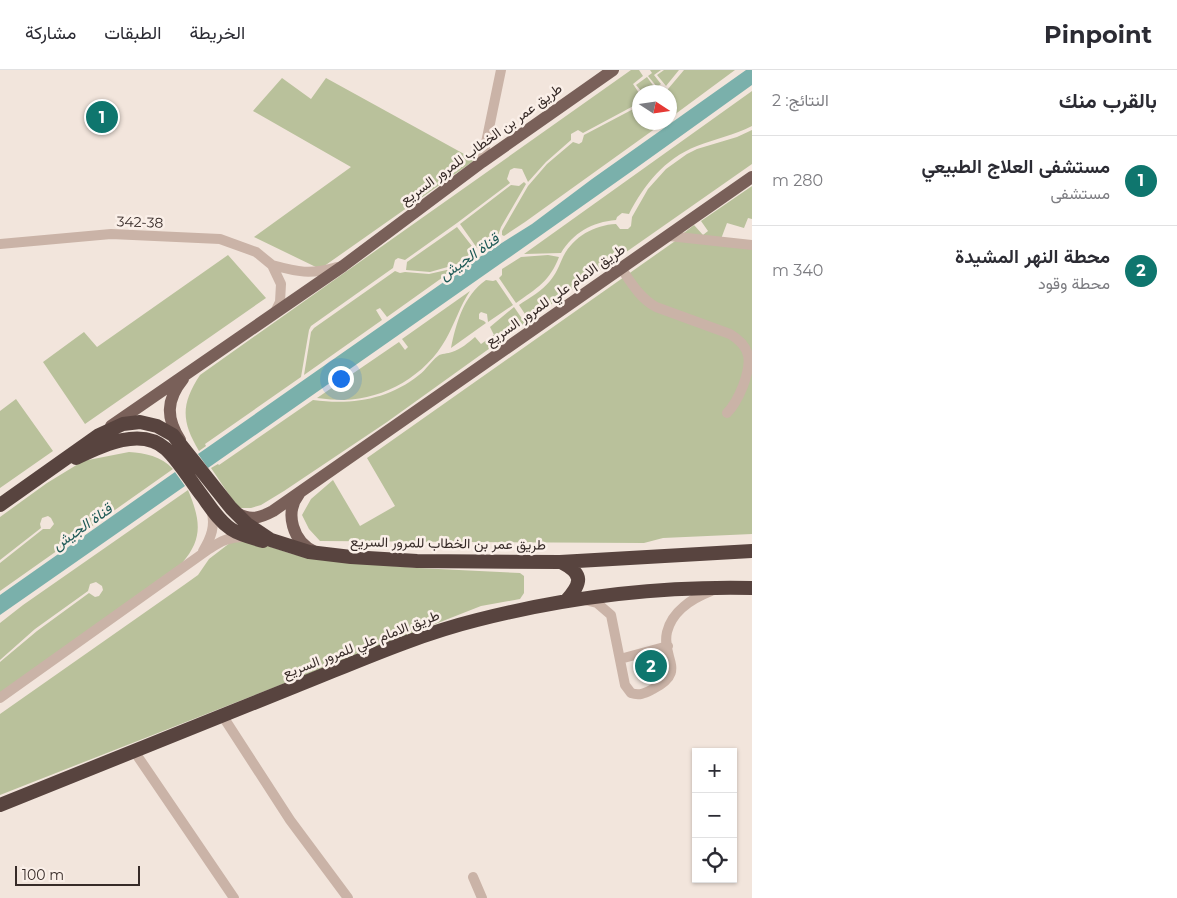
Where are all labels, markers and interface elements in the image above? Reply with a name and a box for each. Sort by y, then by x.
text: Pinpoint [1044,20,1152,49]
text: مشاركة [25,22,76,44]
text: الطبقات [104,22,161,44]
text: الخريطة [189,22,245,44]
street label: طريق عمر بن الخطاب للمرور السريع [396,79,567,210]
north arrow [632,85,677,130]
text: بالقرب منك [1059,88,1157,113]
text: النتائج: 2 [772,91,829,110]
pin: 1 [86,98,118,136]
text: مستشفى العلاج الطبيعي [922,155,1110,178]
text: 280 m [772,171,823,190]
text: 1 [1138,171,1144,190]
text: مستشفى [1050,184,1110,203]
street label: 342-38 [116,212,164,232]
water label: قناة الجيش [435,228,503,284]
street label: طريق الامام علي للمرور السريع [482,240,630,353]
text: محطة النهر المشيدة [955,245,1110,268]
text: 340 m [772,261,823,280]
text: 2 [1136,261,1146,280]
text: محطة وقود [1038,274,1110,293]
your location [328,366,354,392]
water label: قناة الجيش [48,498,116,554]
street label: طريق عمر بن الخطاب للمرور السريع [350,532,546,556]
street label: طريق الامام علي للمرور السريع [280,606,443,685]
pin: 2 [635,647,667,685]
map controls [692,748,737,883]
button: + [692,748,737,793]
button: − [692,793,737,838]
button: locate [692,838,737,883]
scale bar [15,863,140,886]
text: 100 m [22,866,64,884]

